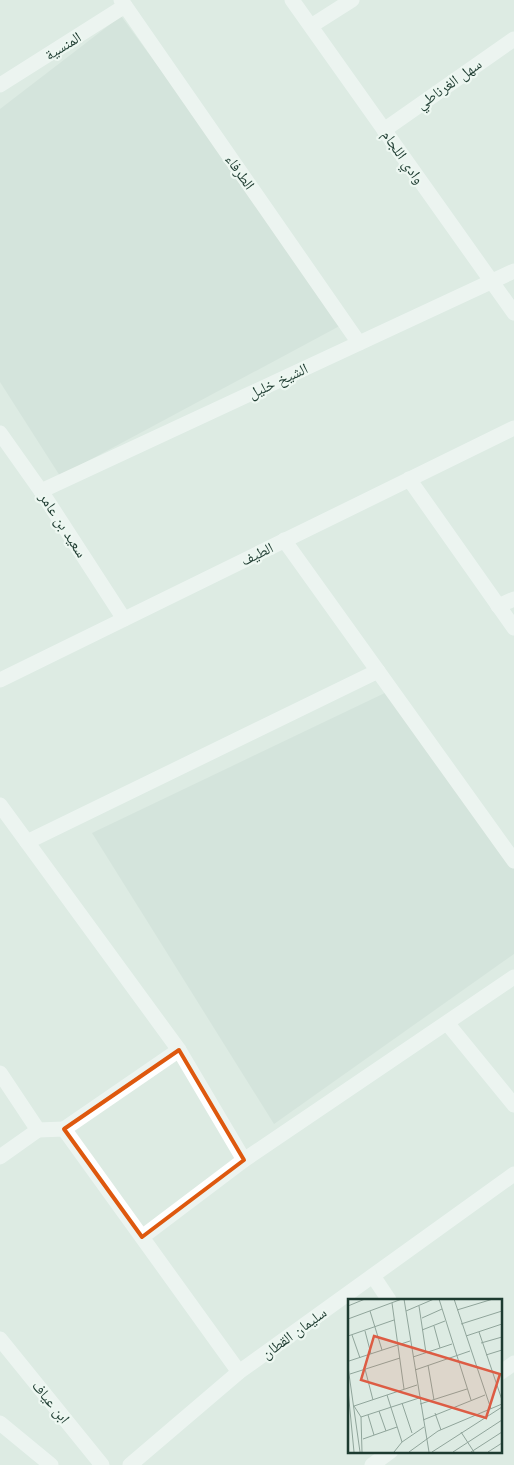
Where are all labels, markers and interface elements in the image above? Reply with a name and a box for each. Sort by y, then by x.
street label: المنسية [41,27,84,64]
street label: سهل الغرناطي [412,54,487,115]
street label: وادي اللجام [376,126,429,189]
street label: الطرفاء [221,150,259,193]
street label: الشيخ خليل [245,358,311,404]
street label: سعيد بن عامر [34,488,92,562]
street label: الطيف [237,538,276,570]
inset map [348,1299,502,1452]
street label: سليمان القطان [257,1302,331,1364]
street label: ابن عياف [27,1376,75,1428]

